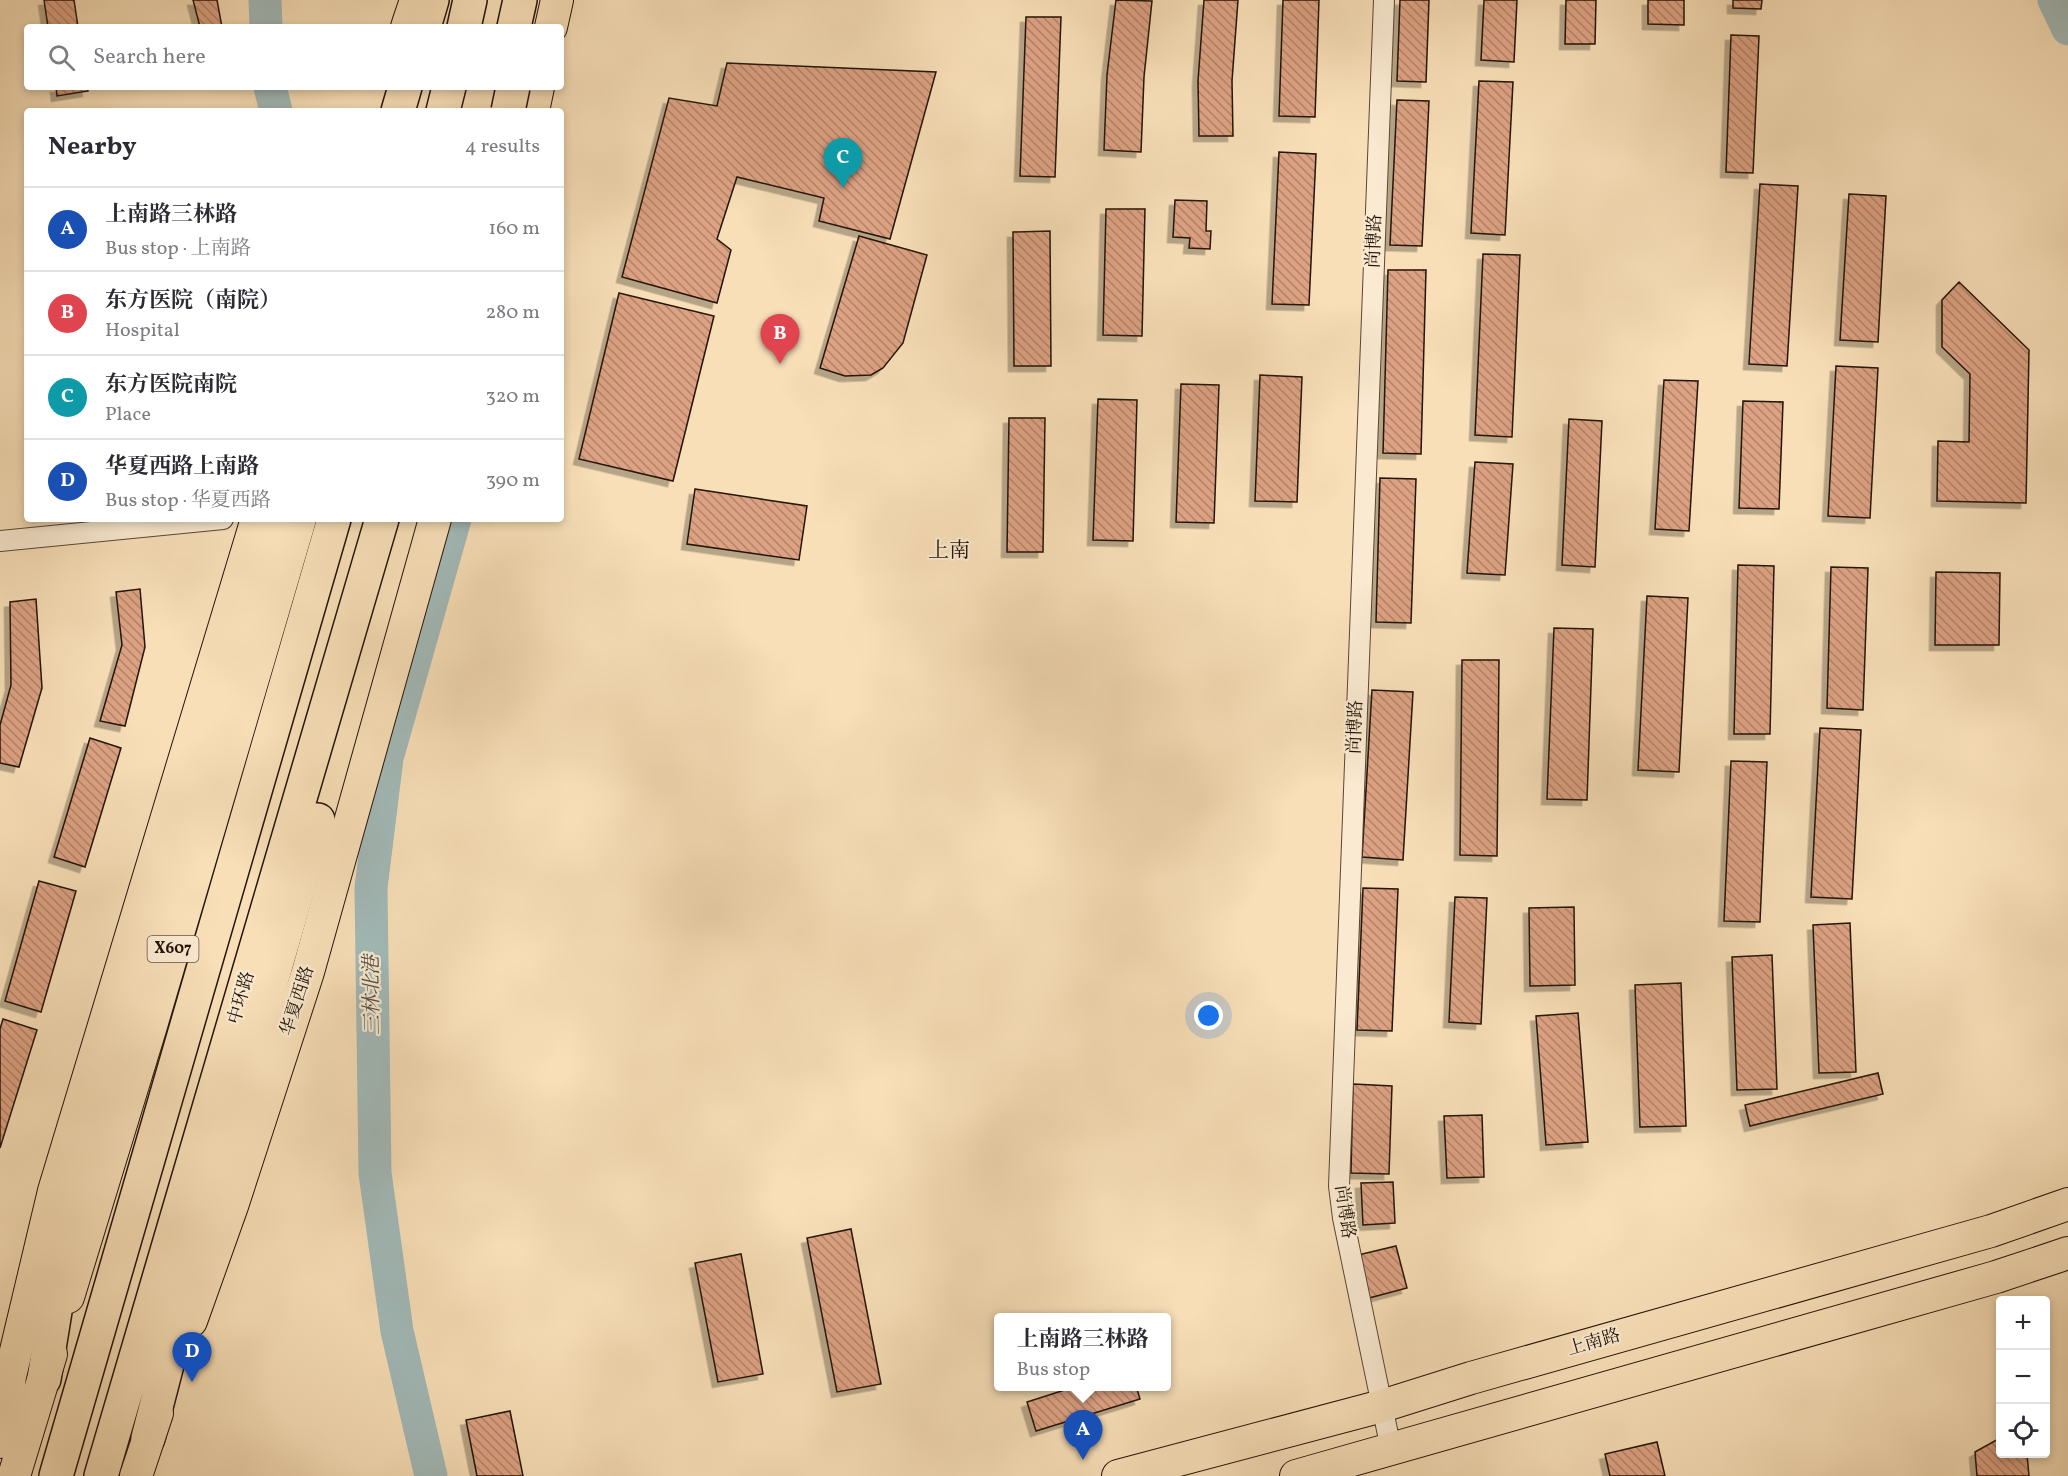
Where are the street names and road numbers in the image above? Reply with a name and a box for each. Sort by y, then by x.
street label: 尚博路 [1362,214,1388,268]
street label: 尚博路 [1343,700,1369,754]
road number: X607 [148,936,198,962]
street label: 华夏西路 [275,963,321,1039]
street label: 中环路 [223,969,261,1027]
street label: 尚博路 [1328,1184,1360,1240]
street label: 上南路 [1565,1324,1623,1362]

